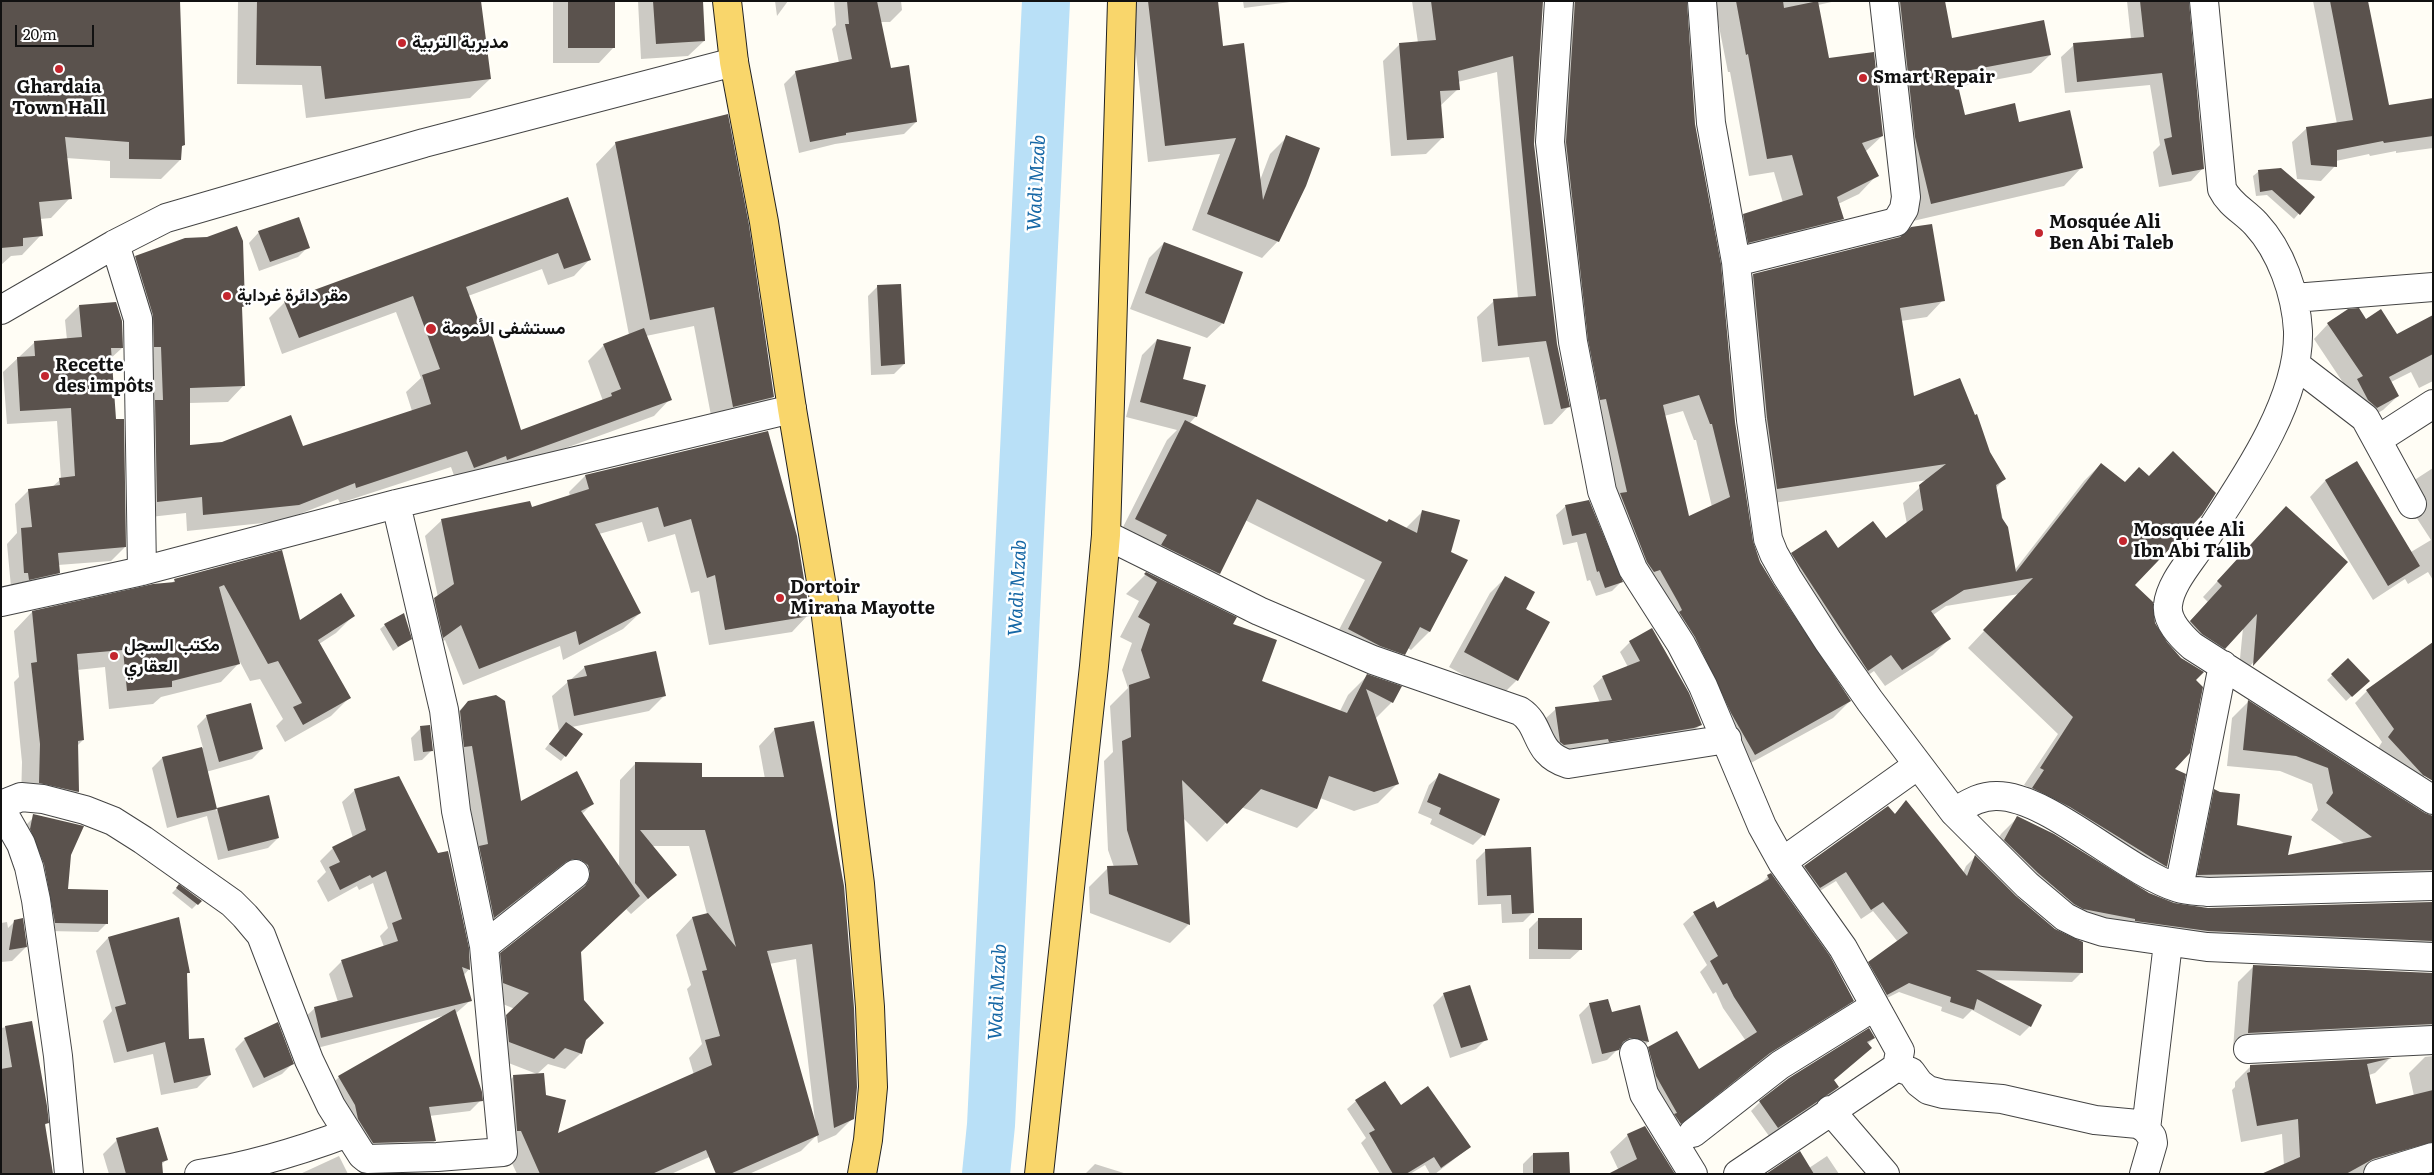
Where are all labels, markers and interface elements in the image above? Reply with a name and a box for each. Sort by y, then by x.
scale bar [18,15,96,47]
text: 20 m [23,22,57,45]
place label: مديرية التربية [412,32,509,54]
marker: مديرية التربية [396,37,408,49]
marker: Ghardaia Town Hall [53,63,65,75]
place label: Smart Repair [1873,67,1995,89]
marker: Smart Repair [1857,72,1869,84]
place label: Ghardaia Town Hall [12,77,106,120]
water label: Wadi Mzab [1023,134,1051,232]
place label: Mosquée Ali Ben Abi Taleb [2049,212,2174,254]
marker: Mosquée Ali Ben Abi Taleb [2033,227,2045,239]
place label: مقر دائرة غرداية [237,285,348,307]
marker: مقر دائرة غرداية [221,290,233,302]
place label: مستشفى الأمومة [442,318,566,340]
marker: مستشفى الأمومة [424,322,438,336]
place label: Recette des impôts [55,355,153,398]
marker: Recette des impôts [39,370,51,382]
place label: Mosquée Ali Ibn Abi Talib [2133,520,2251,562]
marker: Mosquée Ali Ibn Abi Talib [2117,535,2129,547]
water label: Wadi Mzab [1004,539,1032,637]
place label: Dortoir Mirana Mayotte [790,577,935,620]
marker: Dortoir Mirana Mayotte [774,592,786,604]
place label: مكتب السجل العقاري [124,635,220,678]
marker: مكتب السجل العقاري [108,650,120,662]
water label: Wadi Mzab [984,943,1012,1041]

